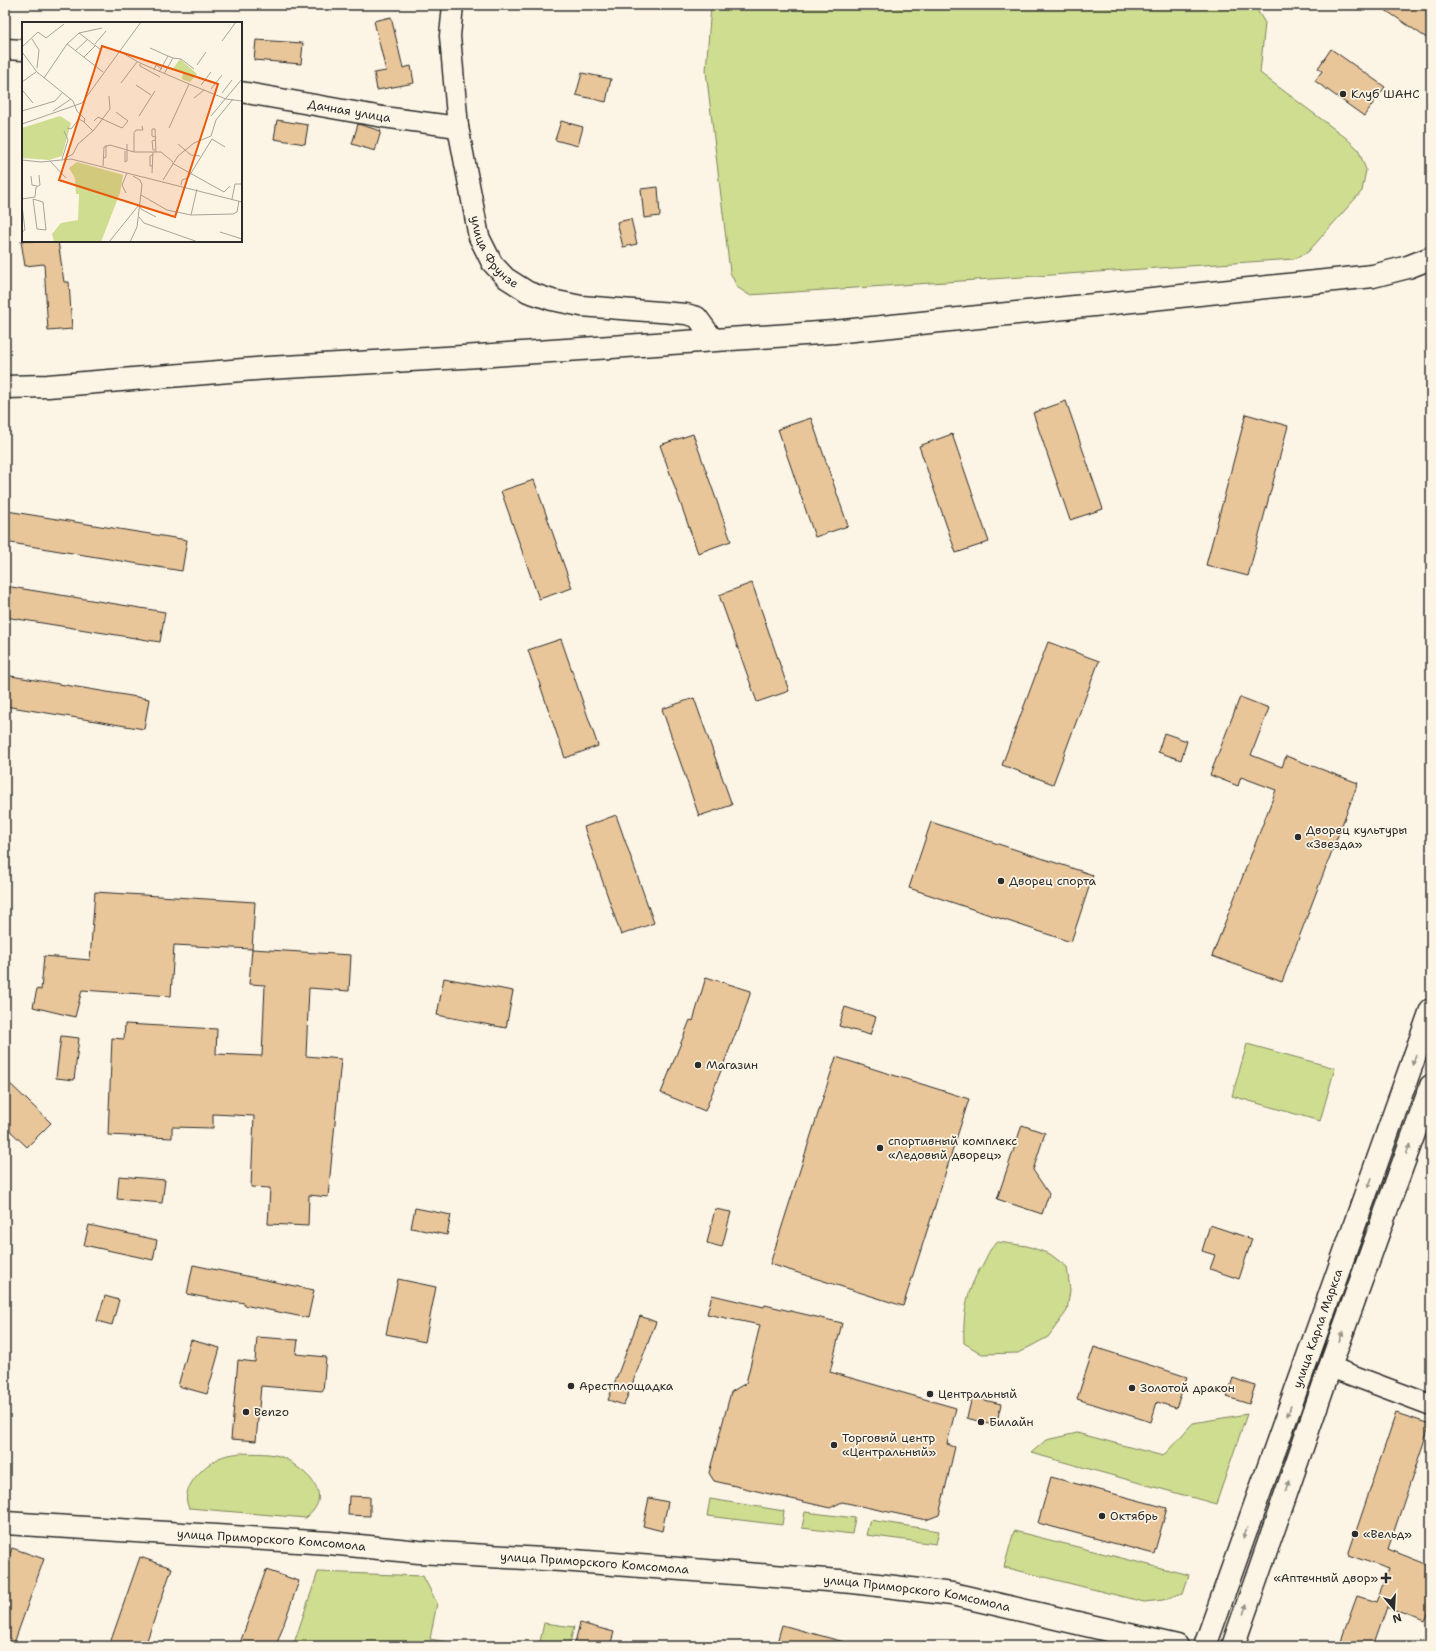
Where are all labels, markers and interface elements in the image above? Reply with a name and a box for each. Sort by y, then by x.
inset map [22,22,242,242]
place label: Клуб ШАНС [1351,86,1420,102]
marker: Клуб ШАНС [1338,89,1348,99]
street label: Дачная улица [307,96,392,126]
street label: улица Фрунзе [467,214,522,292]
place label: Дворец культуры «Звезда» [1306,822,1407,852]
marker: Дворец культуры «Звезда» [1293,832,1303,842]
place label: Дворец спорта [1009,873,1097,889]
marker: Дворец спорта [996,876,1006,886]
one-way arrow [1410,1055,1416,1067]
place label: Магазин [706,1057,758,1073]
marker: Магазин [693,1060,703,1070]
place label: спортивный комплекс «Ледовый дворец» [888,1133,1017,1163]
marker: спортивный комплекс «Ледовый дворец» [875,1143,885,1153]
one-way arrow [1406,1143,1412,1155]
one-way arrow [1367,1177,1373,1189]
street label: улица Карла Маркса [1289,1266,1347,1390]
one-way arrow [1338,1331,1344,1343]
place label: Арестплощадка [579,1378,674,1394]
place label: Золотой дракон [1140,1380,1235,1396]
marker: Арестплощадка [566,1381,576,1391]
marker: Золотой дракон [1127,1383,1137,1393]
place label: Центральный [938,1386,1017,1402]
marker: Центральный [925,1389,935,1399]
place label: Benzo [254,1404,289,1420]
one-way arrow [1285,1405,1291,1417]
marker: Benzo [241,1407,251,1417]
place label: Билайн [989,1414,1034,1430]
marker: Билайн [976,1417,986,1427]
place label: Торговый центр «Центральный» [842,1430,937,1460]
marker: Торговый центр «Центральный» [829,1440,839,1450]
one-way arrow [1286,1480,1292,1492]
place label: Октябрь [1110,1508,1158,1524]
marker: Октябрь [1097,1511,1107,1521]
street label: улица Приморского Комсомола [177,1526,367,1555]
place label: «Вельд» [1363,1526,1412,1542]
one-way arrow [1242,1527,1248,1539]
marker: «Вельд» [1350,1529,1360,1539]
street label: улица Приморского Комсомола [500,1549,690,1578]
place label: «Аптечный двор» [1273,1570,1378,1586]
street label: улица Приморского Комсомола [823,1572,1013,1615]
marker: «Аптечный двор» [1381,1573,1391,1583]
north arrow [1374,1589,1414,1629]
one-way arrow [1243,1603,1249,1615]
text: N [1390,1610,1403,1627]

